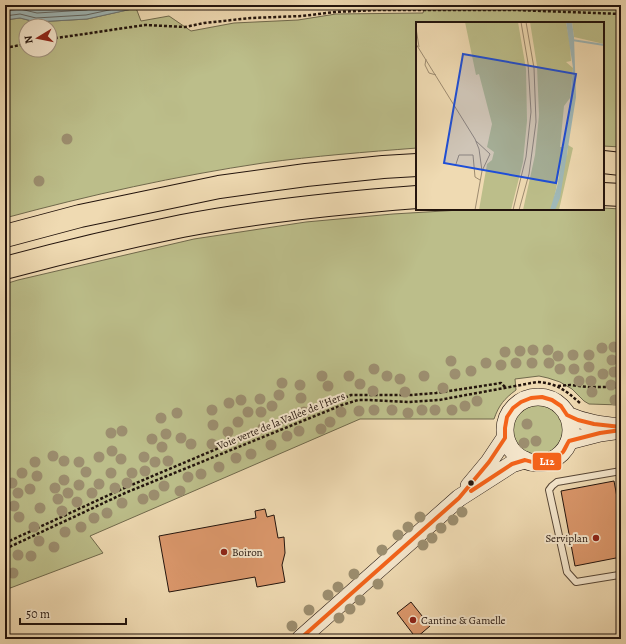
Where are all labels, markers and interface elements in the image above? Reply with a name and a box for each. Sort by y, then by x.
north arrow [18,18,58,58]
inset map [416,22,604,210]
text: N [21,34,37,45]
street label: Voie verte de la Vallée de l'Hers [214,388,347,454]
line badge: L12 [532,452,562,471]
text: L12 [539,454,555,469]
unlabelled marker [466,478,476,488]
place label: Serviplan [545,531,588,546]
marker: Serviplan [591,533,601,543]
place label: Boiron [232,545,263,560]
marker: Boiron [219,547,229,557]
scale bar [20,600,126,626]
text: 50 m [26,606,50,622]
place label: Cantine & Gamelle [421,613,506,628]
marker: Cantine & Gamelle [408,615,418,625]

